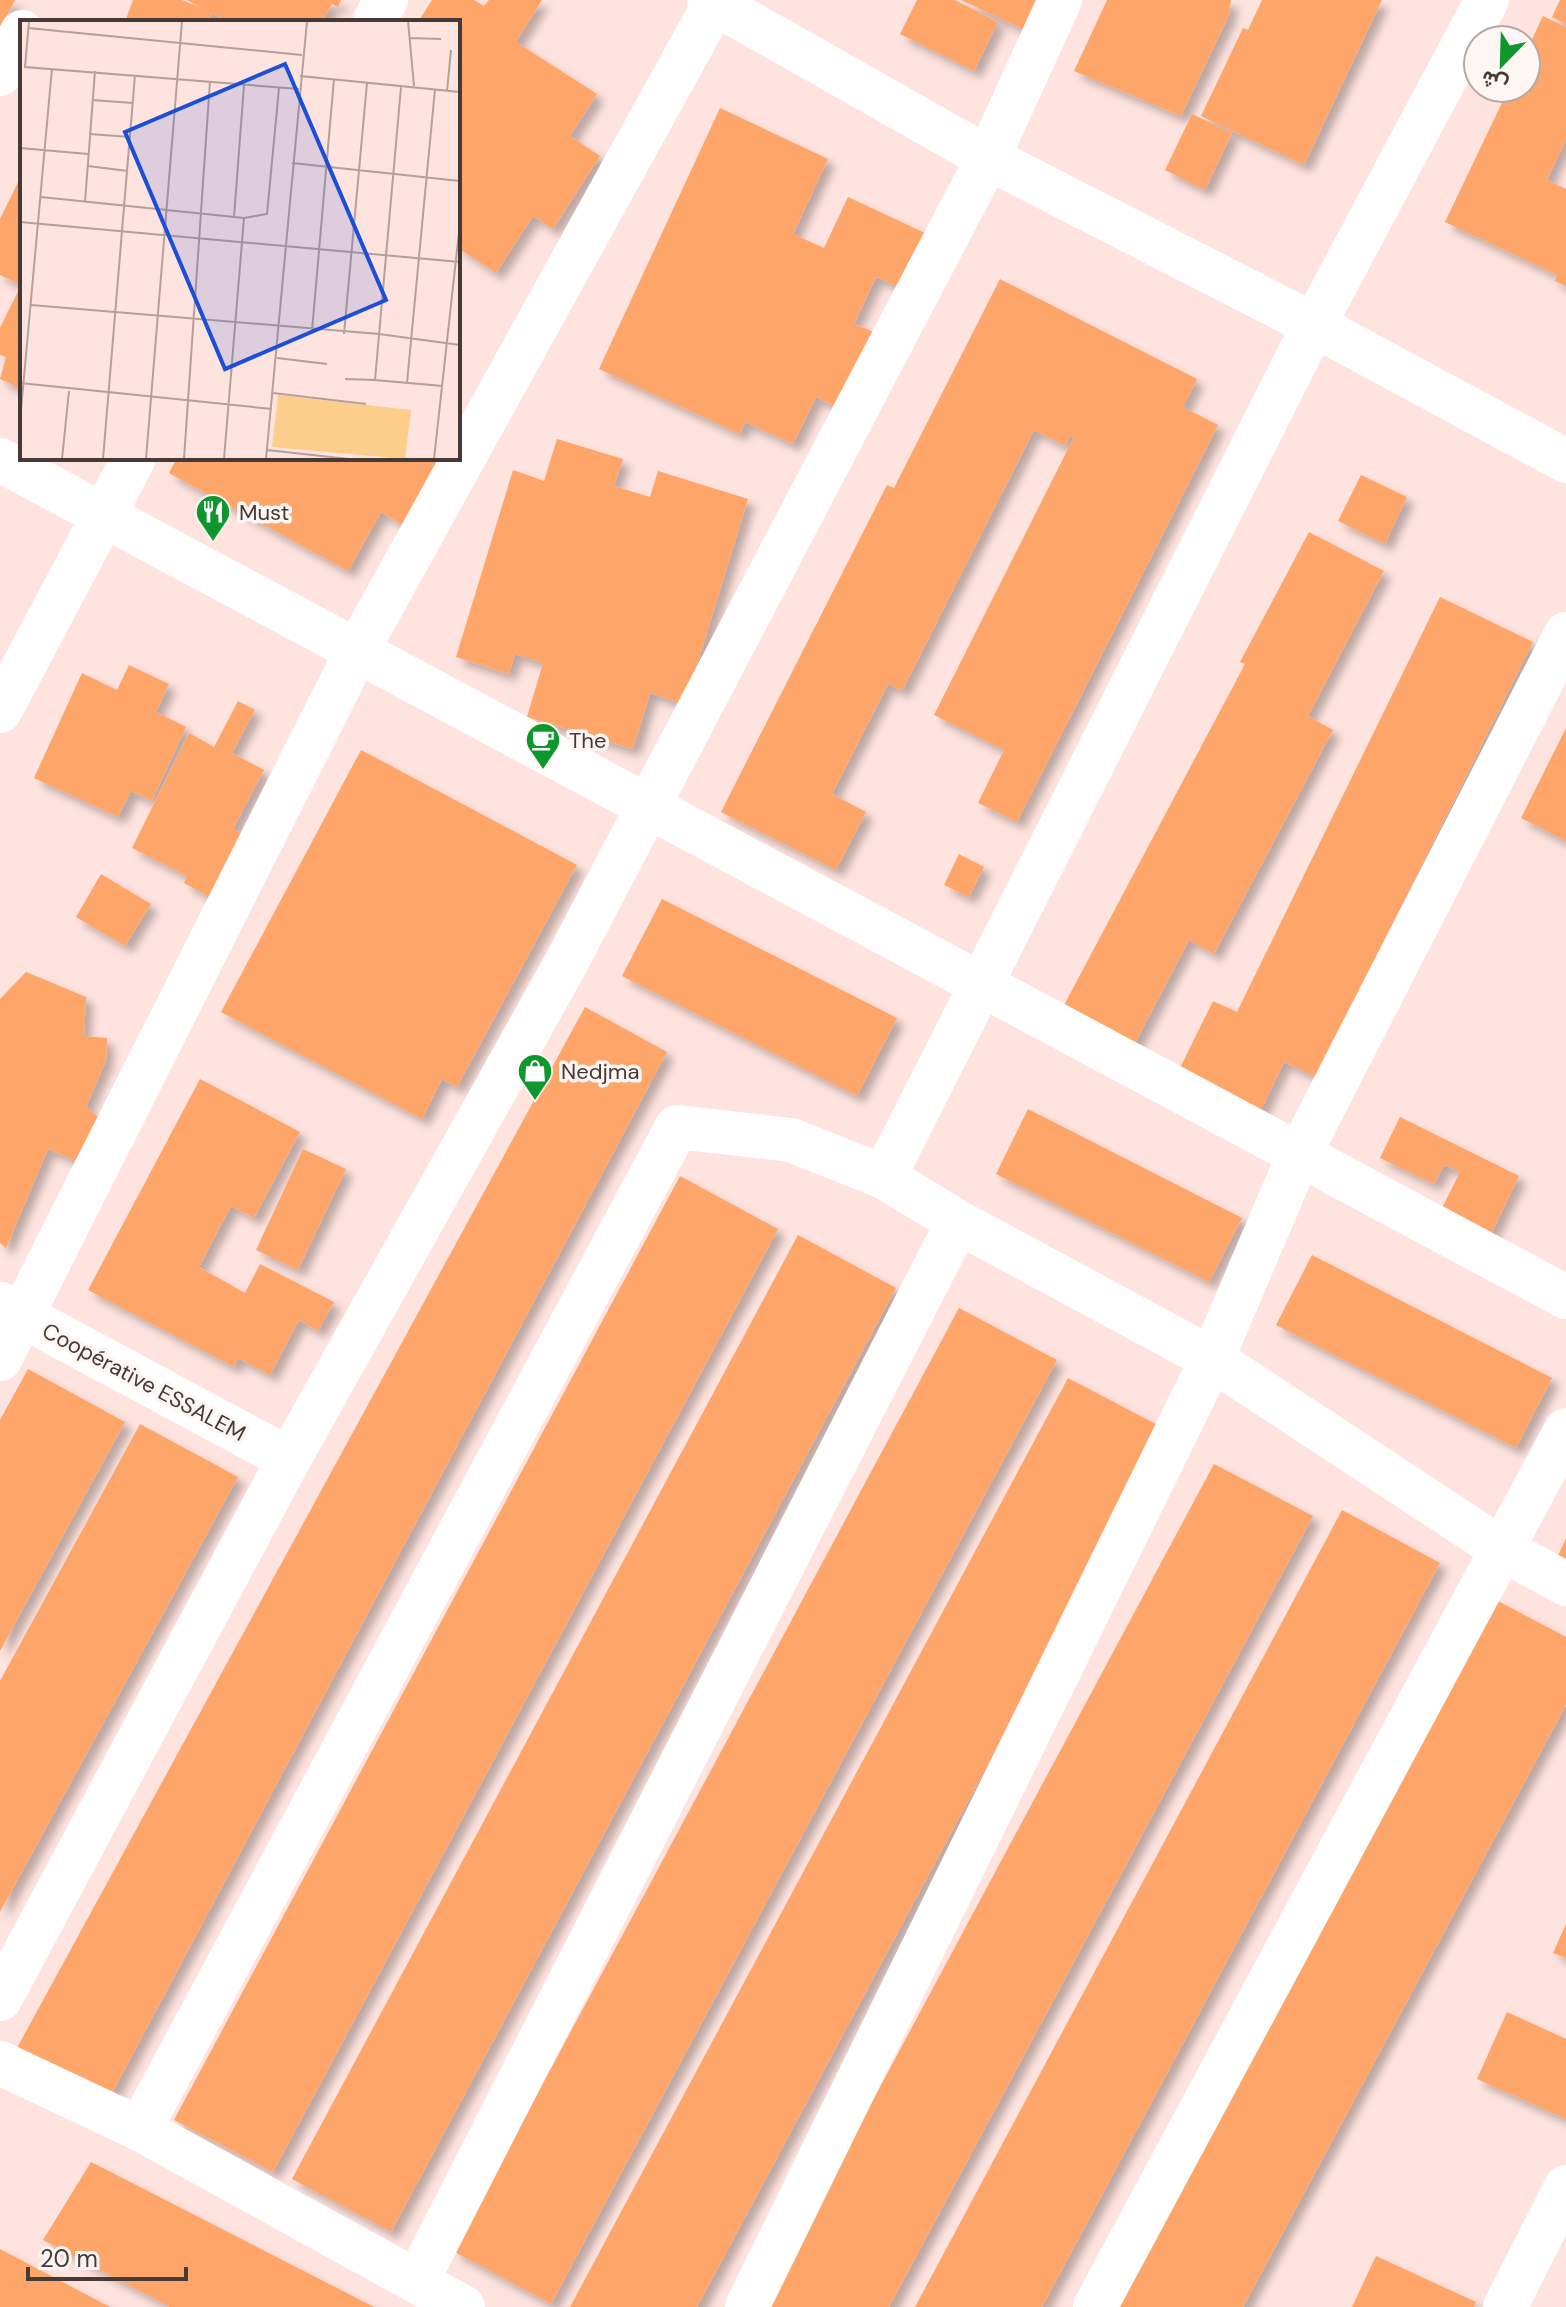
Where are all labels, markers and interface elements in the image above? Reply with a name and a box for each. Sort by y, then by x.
inset map [20,20,460,460]
north arrow [1462,24,1542,104]
text: ش [1477,63,1512,100]
restaurant icon: Must [194,493,232,543]
place label: Must [239,498,289,527]
cafe icon: The [524,721,562,771]
place label: The [569,726,607,755]
shop icon: Nedjma [516,1052,554,1102]
place label: Nedjma [561,1057,639,1086]
street label: Coopérative ESSALEM [37,1316,251,1448]
scale bar [28,2231,186,2281]
text: 20 m [40,2243,98,2274]

